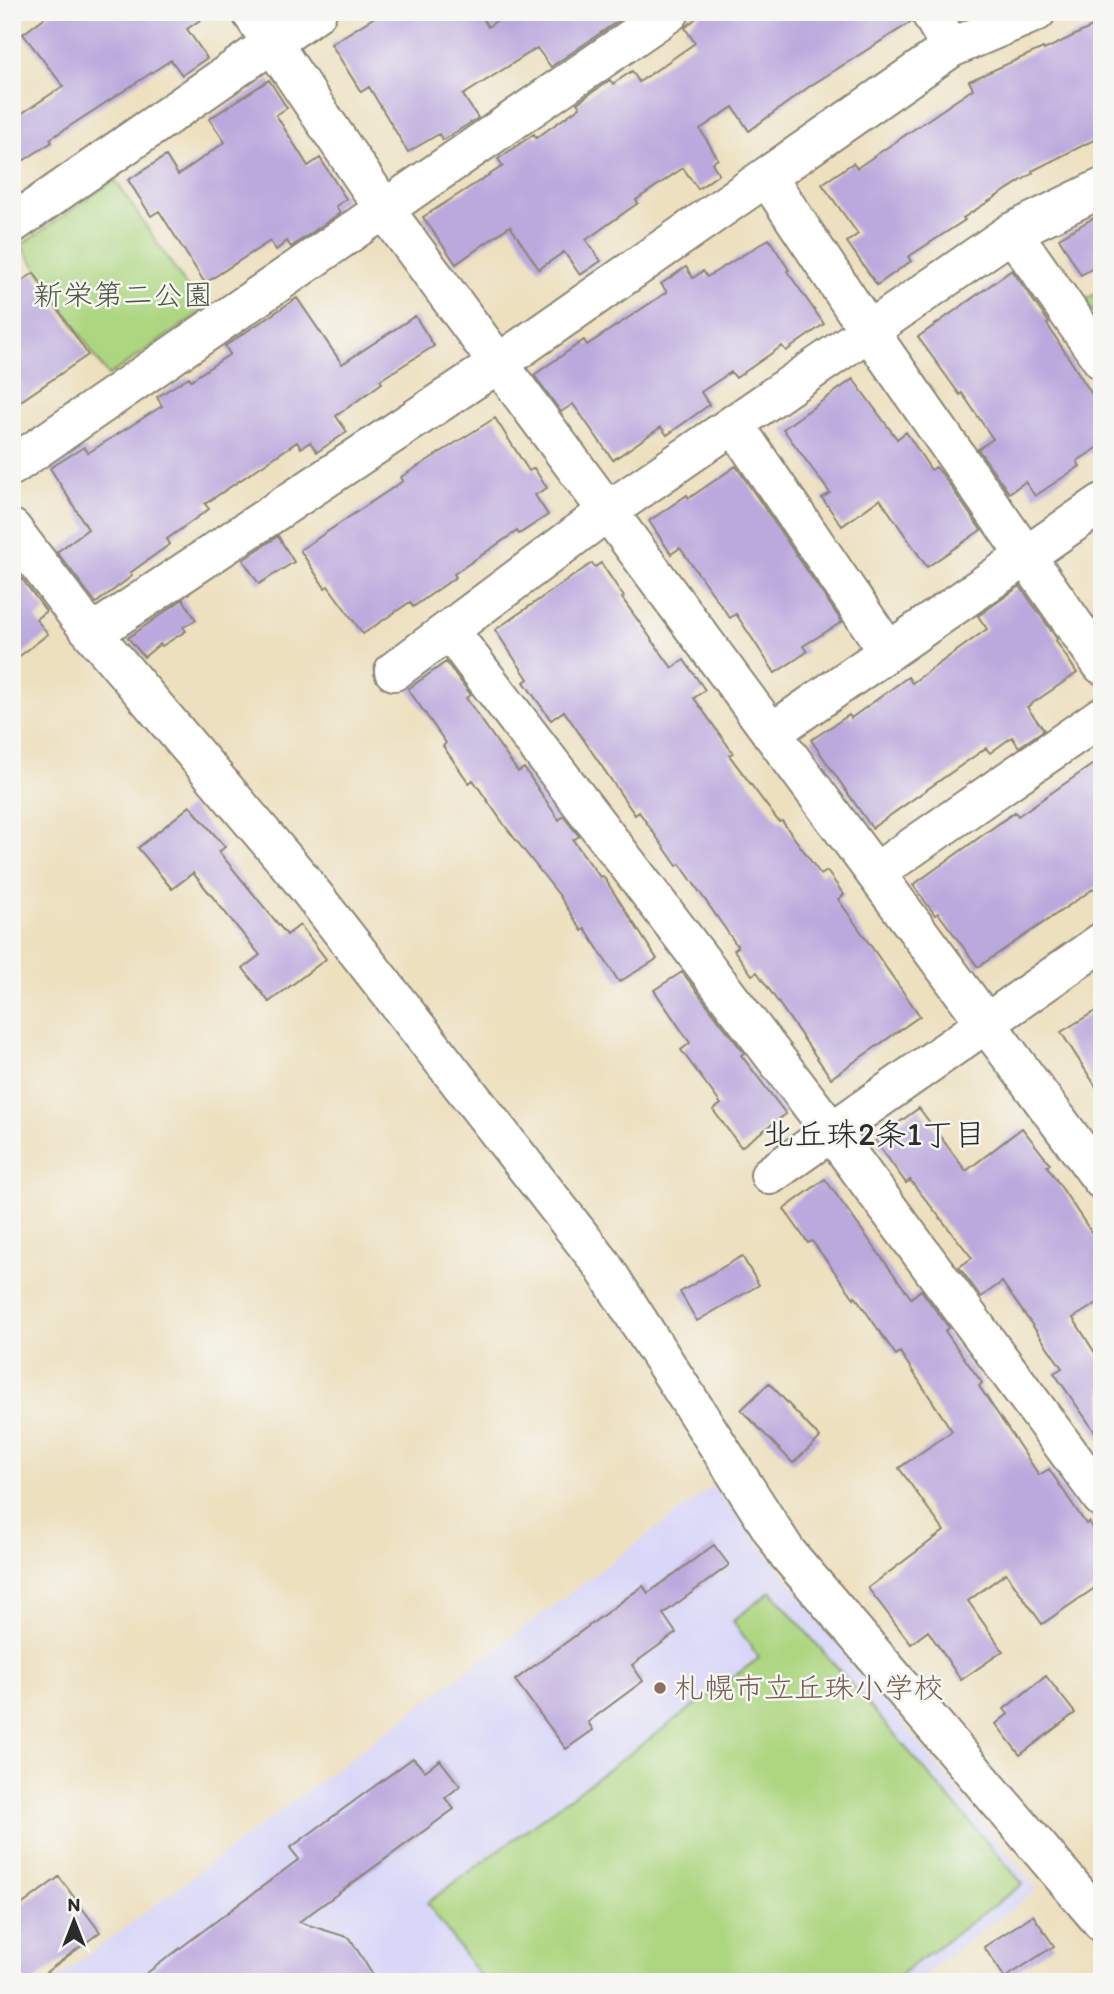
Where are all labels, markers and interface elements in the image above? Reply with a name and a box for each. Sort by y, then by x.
park label: 新栄第二公園 [33,276,213,313]
district label: 北丘珠2条1丁目 [762,1115,986,1153]
place label: 札幌市立丘珠小学校 [674,1669,944,1706]
marker: 札幌市立丘珠小学校 [652,1680,668,1696]
north arrow [38,1885,108,1955]
text: N [68,1893,80,1916]

